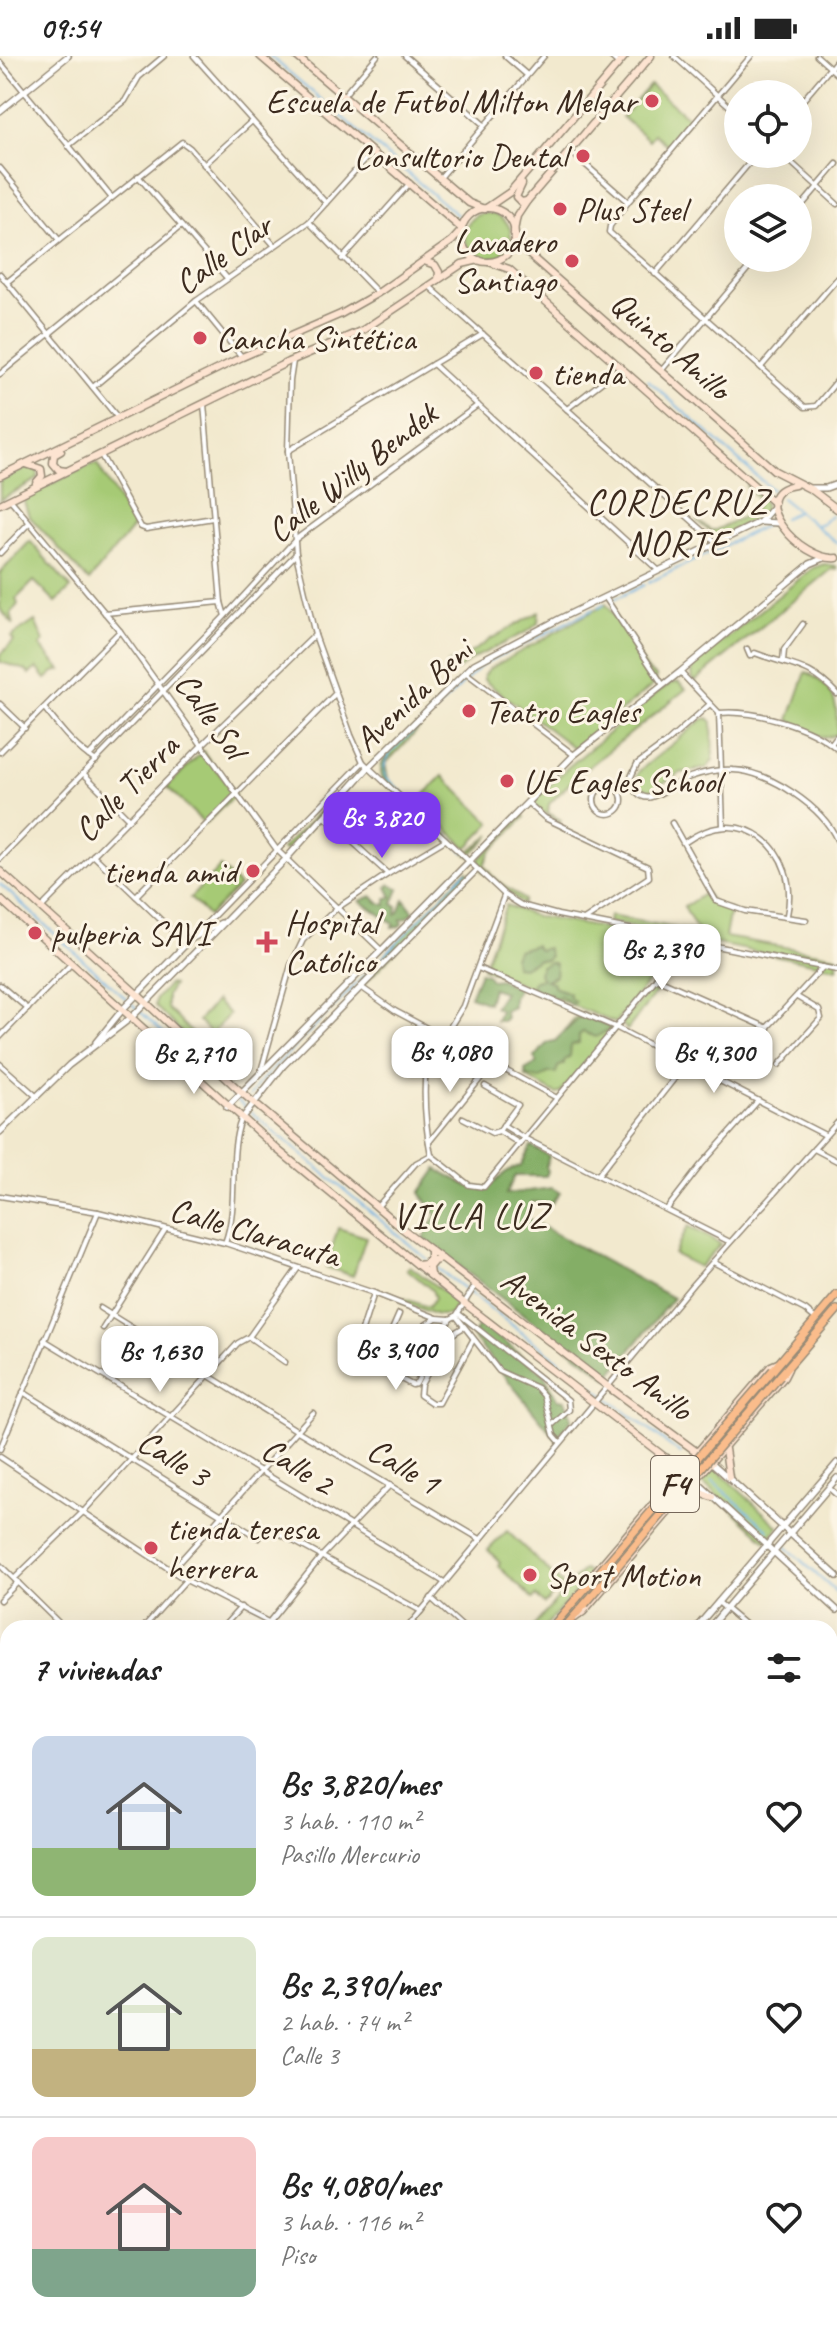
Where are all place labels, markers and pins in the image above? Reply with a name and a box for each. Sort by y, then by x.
place label: Escuela de Futbol Milton Melgar [266,80,640,123]
marker: Escuela de Futbol Milton Melgar [643,92,661,110]
place label: Consultorio Dental [354,135,573,178]
marker: Consultorio Dental [574,147,592,165]
place label: Plus Steel [576,188,692,231]
marker: Plus Steel [551,200,569,218]
place label: Lavadero Santiago [454,220,558,302]
marker: Lavadero Santiago [563,252,581,270]
place label: Cancha Sintética [216,317,418,360]
marker: Cancha Sintética [191,329,209,347]
place label: tienda [552,352,626,395]
marker: tienda [527,364,545,382]
place label: Teatro Eagles [485,690,642,733]
marker: Teatro Eagles [460,702,478,720]
place label: UE Eagles School [523,760,727,803]
marker: UE Eagles School [498,772,516,790]
pin: Bs 3,820 [299,792,465,860]
place label: tienda amid [104,850,243,893]
marker: tienda amid [244,862,262,880]
place label: Hospital Católico [285,901,384,983]
place label: pulperia SAVI [51,912,218,955]
marker: pulperia SAVI [26,924,44,942]
pin: Bs 2,390 [579,924,745,992]
marker: Hospital Católico [256,931,278,953]
pin: Bs 4,080 [367,1026,533,1094]
pin: Bs 4,300 [631,1027,797,1095]
pin: Bs 2,710 [111,1028,277,1096]
pin: Bs 3,400 [313,1324,479,1392]
pin: Bs 1,630 [77,1326,243,1394]
place label: tienda teresa herrera [167,1507,321,1589]
marker: tienda teresa herrera [142,1539,160,1557]
place label: Sport Motion [546,1554,701,1597]
marker: Sport Motion [521,1566,539,1584]

